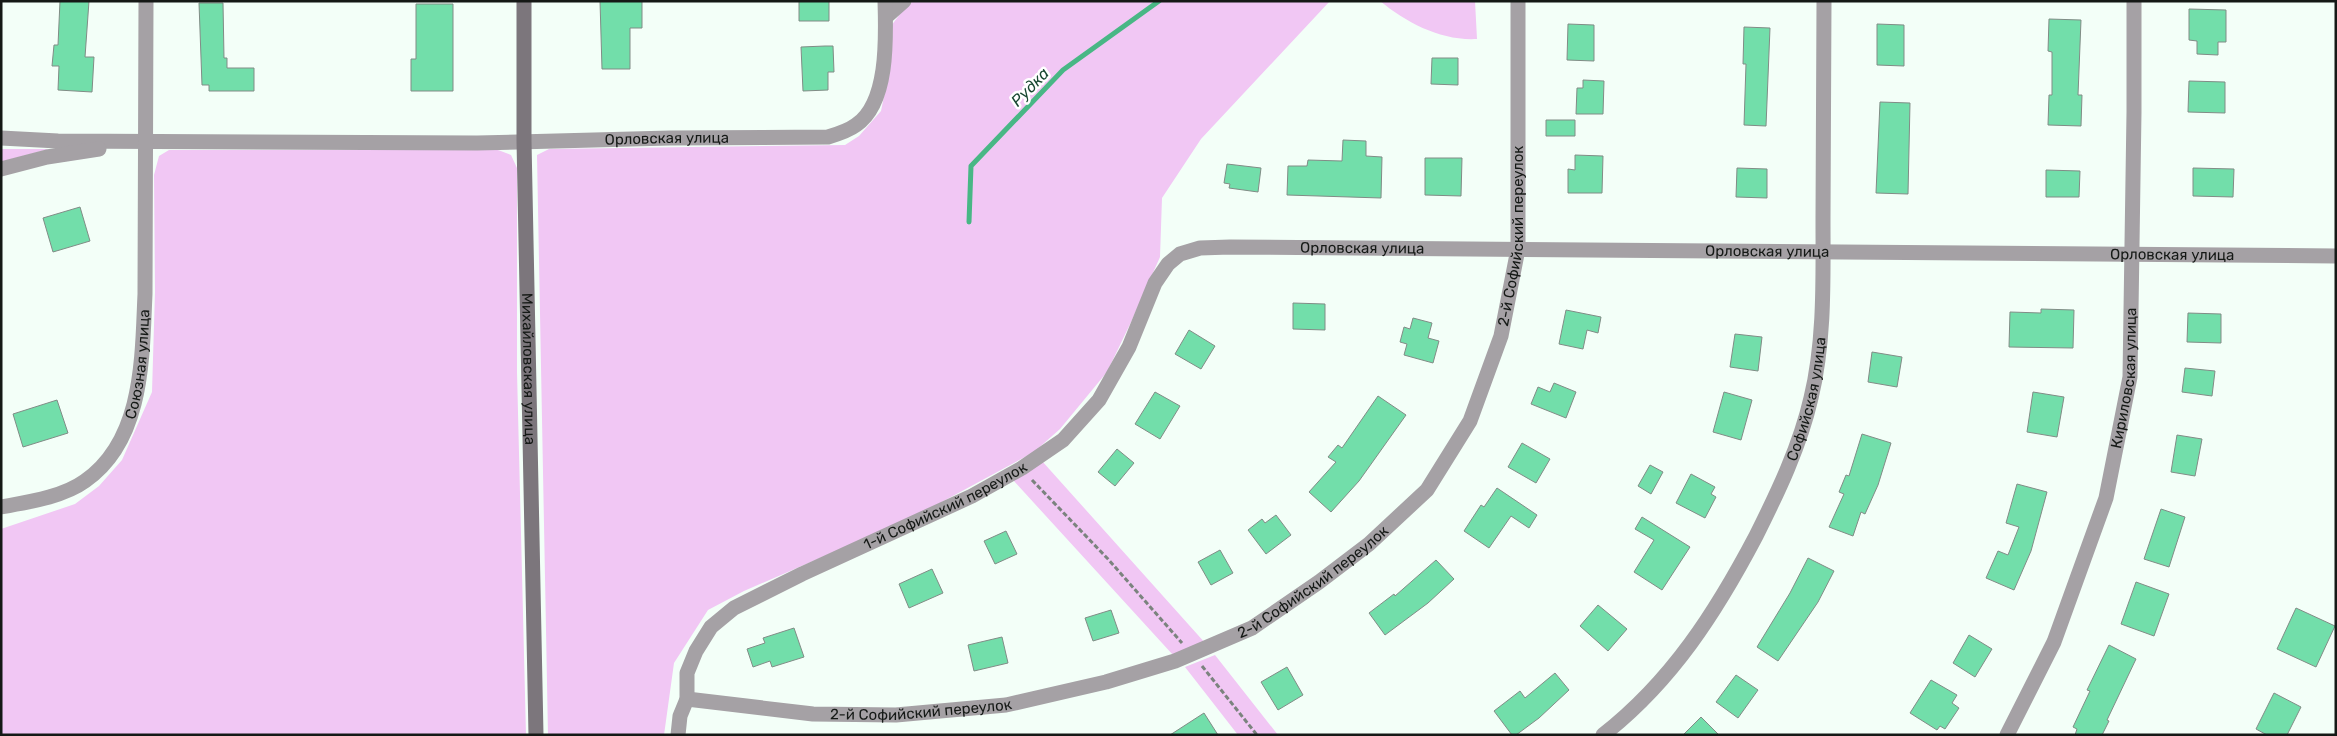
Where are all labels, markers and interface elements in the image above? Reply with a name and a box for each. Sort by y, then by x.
water label: Рудка [1007,64,1053,110]
street label: Орловская улица [604,129,729,149]
street label: 2-й Софийский переулок [1494,146,1527,328]
street label: Орловская улица [1300,239,1425,258]
street label: Орловская улица [1705,242,1829,261]
street label: Орловская улица [2110,245,2234,264]
street label: Михайловская улица [518,293,539,445]
street label: Кириловская улица [2107,307,2140,450]
street label: Союзная улица [121,309,153,421]
street label: Софийская улица [1783,336,1829,464]
street label: 1-й Софийский переулок [861,458,1031,554]
street label: 2-й Софийский переулок [1235,522,1392,642]
street label: 2-й Софийский переулок [830,695,1014,724]

